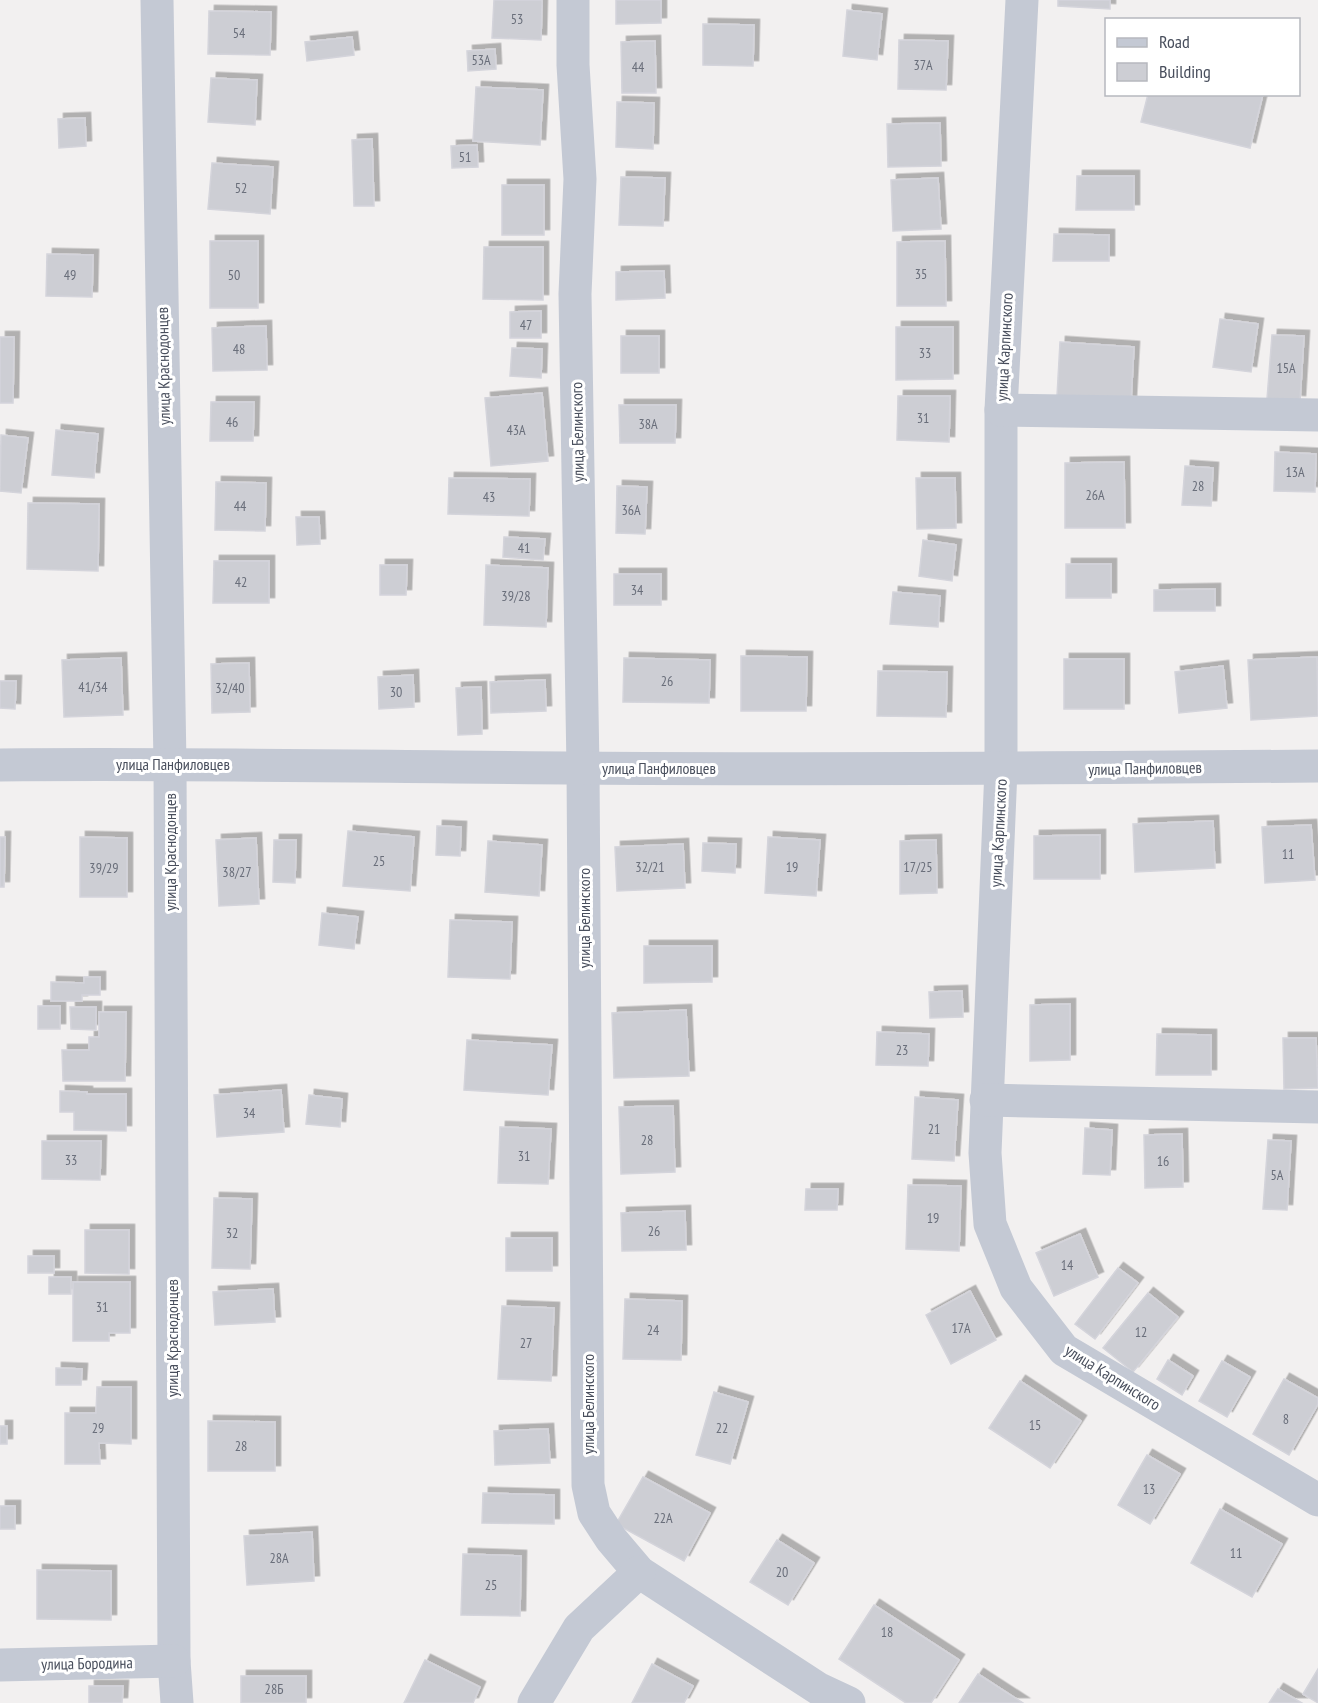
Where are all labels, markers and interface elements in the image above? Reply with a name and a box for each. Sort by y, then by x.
house number: 53 [511,10,523,28]
legend [1105,18,1300,96]
house number: 54 [233,24,246,42]
text: Road [1159,30,1190,53]
house number: 53А [471,51,491,69]
house number: 37А [913,56,933,74]
house number: 44 [632,58,645,76]
text: Building [1159,60,1211,83]
house number: 51 [459,148,471,166]
house number: 52 [235,179,247,197]
house number: 35 [915,265,927,283]
house number: 49 [64,266,76,284]
house number: 50 [228,266,240,284]
street label: улица Карпинского [991,292,1017,402]
street label: улица Краснодонцев [152,307,174,425]
house number: 47 [520,316,532,334]
house number: 48 [233,340,245,358]
house number: 33 [919,344,931,362]
house number: 15А [1276,359,1296,377]
street label: улица Белинского [566,382,588,482]
house number: 31 [917,409,929,427]
house number: 46 [226,413,238,431]
house number: 38А [638,415,658,433]
house number: 43А [506,421,526,439]
house number: 13А [1285,463,1305,481]
house number: 28 [1192,477,1204,495]
house number: 26А [1085,486,1105,504]
house number: 43 [483,488,495,506]
house number: 44 [234,497,247,515]
house number: 36А [621,501,641,519]
house number: 41 [518,539,530,557]
house number: 42 [235,573,247,591]
house number: 34 [631,581,644,599]
house number: 39/28 [501,587,531,605]
house number: 26 [661,672,673,690]
house number: 41/34 [78,678,108,696]
house number: 32/40 [215,679,245,697]
house number: 30 [390,683,402,701]
street label: улица Панфиловцев [116,754,230,774]
street label: улица Панфиловцев [1088,757,1202,779]
street label: улица Панфиловцев [602,758,716,778]
street label: улица Карпинского [985,778,1011,888]
street label: улица Краснодонцев [160,793,180,911]
house number: 11 [1282,845,1294,863]
house number: 25 [373,852,385,870]
house number: 32/21 [635,858,665,876]
house number: 19 [786,858,798,876]
house number: 17/25 [903,858,933,876]
house number: 39/29 [89,859,119,877]
house number: 38/27 [222,863,252,881]
street label: улица Белинского [574,868,594,968]
house number: 23 [896,1041,908,1059]
house number: 34 [243,1104,256,1122]
house number: 21 [928,1120,940,1138]
house number: 28 [641,1131,653,1149]
house number: 31 [518,1147,530,1165]
house number: 33 [65,1151,77,1169]
house number: 16 [1157,1152,1169,1170]
house number: 5А [1271,1166,1284,1184]
house number: 19 [927,1209,939,1227]
house number: 26 [648,1222,660,1240]
house number: 32 [226,1224,238,1242]
house number: 14 [1061,1256,1074,1274]
street label: улица Краснодонцев [162,1279,182,1397]
house number: 31 [96,1298,108,1316]
house number: 17А [951,1319,971,1337]
house number: 24 [647,1321,660,1339]
house number: 12 [1135,1323,1147,1341]
house number: 27 [520,1334,532,1352]
street label: улица Карпинского [1062,1340,1164,1414]
street label: улица Белинского [578,1354,598,1454]
house number: 8 [1283,1410,1289,1428]
house number: 15 [1029,1416,1041,1434]
house number: 29 [92,1419,104,1437]
house number: 22 [716,1419,728,1437]
house number: 28 [235,1437,247,1455]
house number: 13 [1143,1480,1155,1498]
house number: 22А [653,1509,673,1527]
house number: 11 [1230,1544,1242,1562]
house number: 28А [269,1549,289,1567]
house number: 20 [776,1563,788,1581]
house number: 25 [485,1576,497,1594]
house number: 18 [881,1623,893,1641]
street label: улица Бородина [41,1652,133,1674]
house number: 28Б [265,1680,283,1698]

